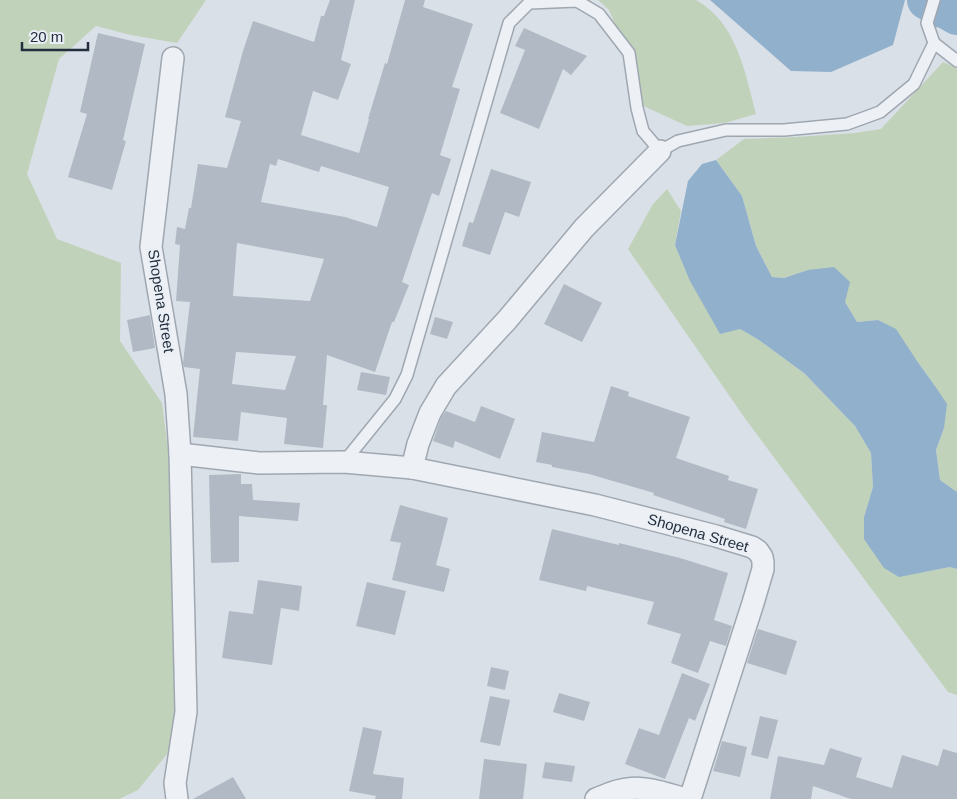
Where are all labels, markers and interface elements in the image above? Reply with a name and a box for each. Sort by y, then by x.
scale bar [22,20,89,52]
text: 20 m [30,28,63,45]
street label: Shopena Street [145,248,178,355]
street label: Shopena Street [646,510,751,555]

